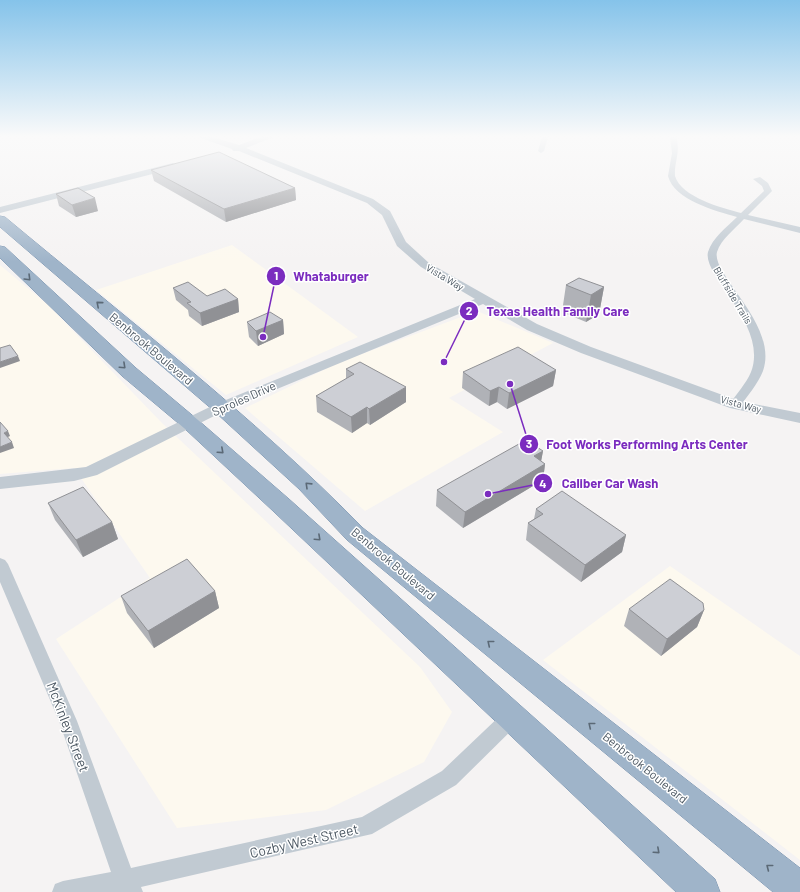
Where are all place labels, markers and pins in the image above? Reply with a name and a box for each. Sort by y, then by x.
callout: Whataburger [266,264,377,289]
callout: Texas Health Family Care [459,299,637,324]
callout: Foot Works Performing Arts Center [519,432,756,457]
callout: Caliber Car Wash [533,471,666,496]

